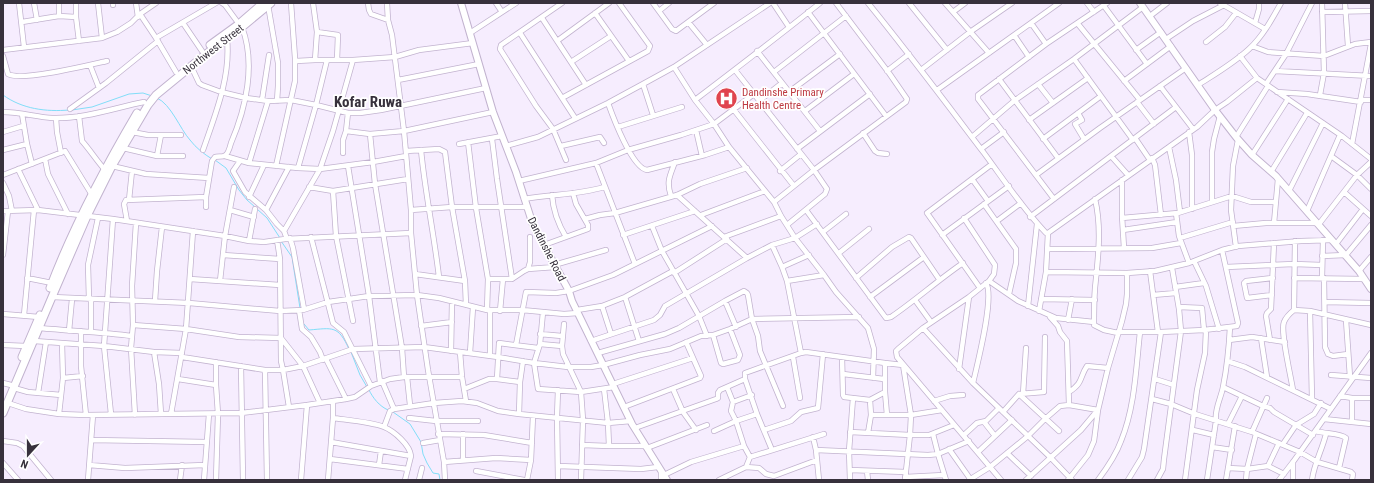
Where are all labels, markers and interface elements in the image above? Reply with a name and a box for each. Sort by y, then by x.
street label: Northwest Street [180,22,246,77]
hospital icon: Dandinshe Primary Health Centre [714,85,740,111]
place label: Dandinshe Primary Health Centre [742,86,824,112]
district label: Kofar Ruwa [334,93,402,111]
street label: Dandinshe Road [525,215,568,283]
north arrow [8,435,48,475]
text: N [19,457,30,471]

